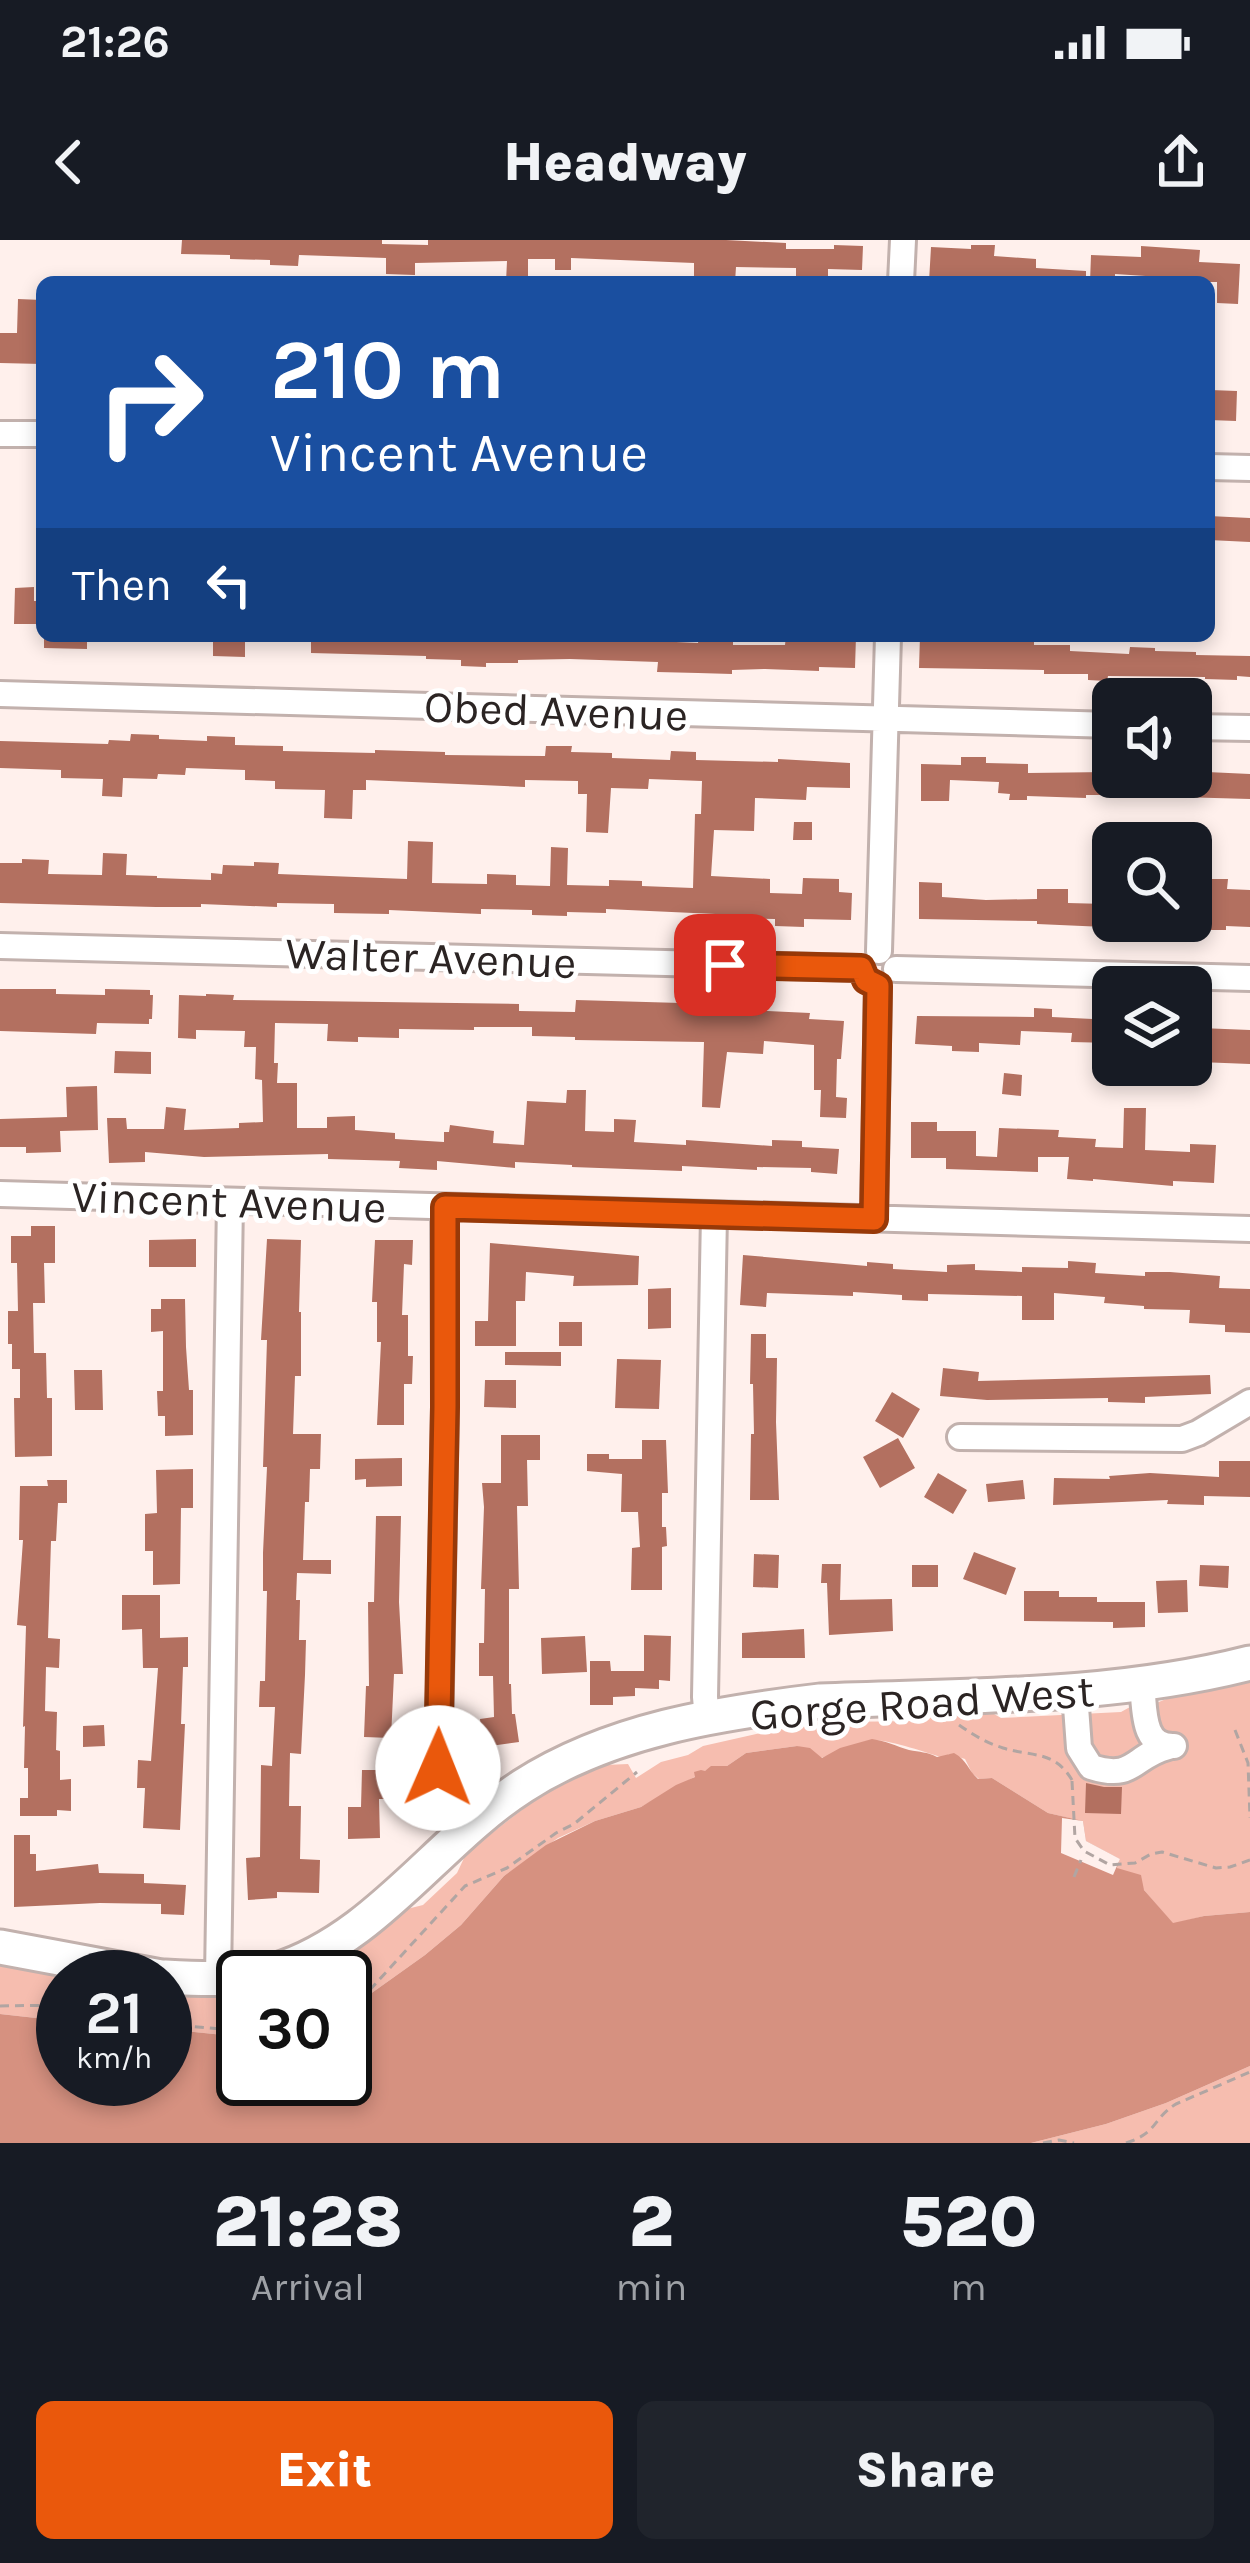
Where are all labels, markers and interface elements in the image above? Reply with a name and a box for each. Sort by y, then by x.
text: 21:26 [60,16,170,68]
icon: back [36,129,102,195]
icon: share [1148,129,1214,195]
text: Headway [503,130,747,194]
text: 210 m [270,321,505,419]
icon: right [72,324,228,480]
text: Vincent Avenue [270,421,648,485]
icon: left [196,552,262,618]
text: Then [72,559,172,611]
map controls [1092,678,1212,1086]
button: sound [1092,678,1212,798]
street label: Obed Avenue [423,680,689,742]
button: search [1092,822,1212,942]
pin [674,914,776,1016]
street label: Walter Avenue [285,927,577,989]
icon: arrive [692,932,758,998]
button: layers [1092,966,1212,1086]
street label: Vincent Avenue [71,1171,387,1233]
street label: Gorge Road West [748,1665,1096,1742]
position arrow [375,1705,501,1831]
speed limit sign: 30 [216,1950,372,2106]
text: 21 [85,1978,143,2048]
text: km/h [76,2040,152,2076]
text: 21:28 [213,2180,403,2264]
text: 2 [629,2180,674,2264]
text: 520 [900,2180,1037,2264]
text: Arrival [251,2264,365,2310]
text: min [616,2264,687,2310]
text: m [950,2264,987,2310]
button: Exit [36,2401,613,2539]
button: Share [637,2401,1214,2539]

